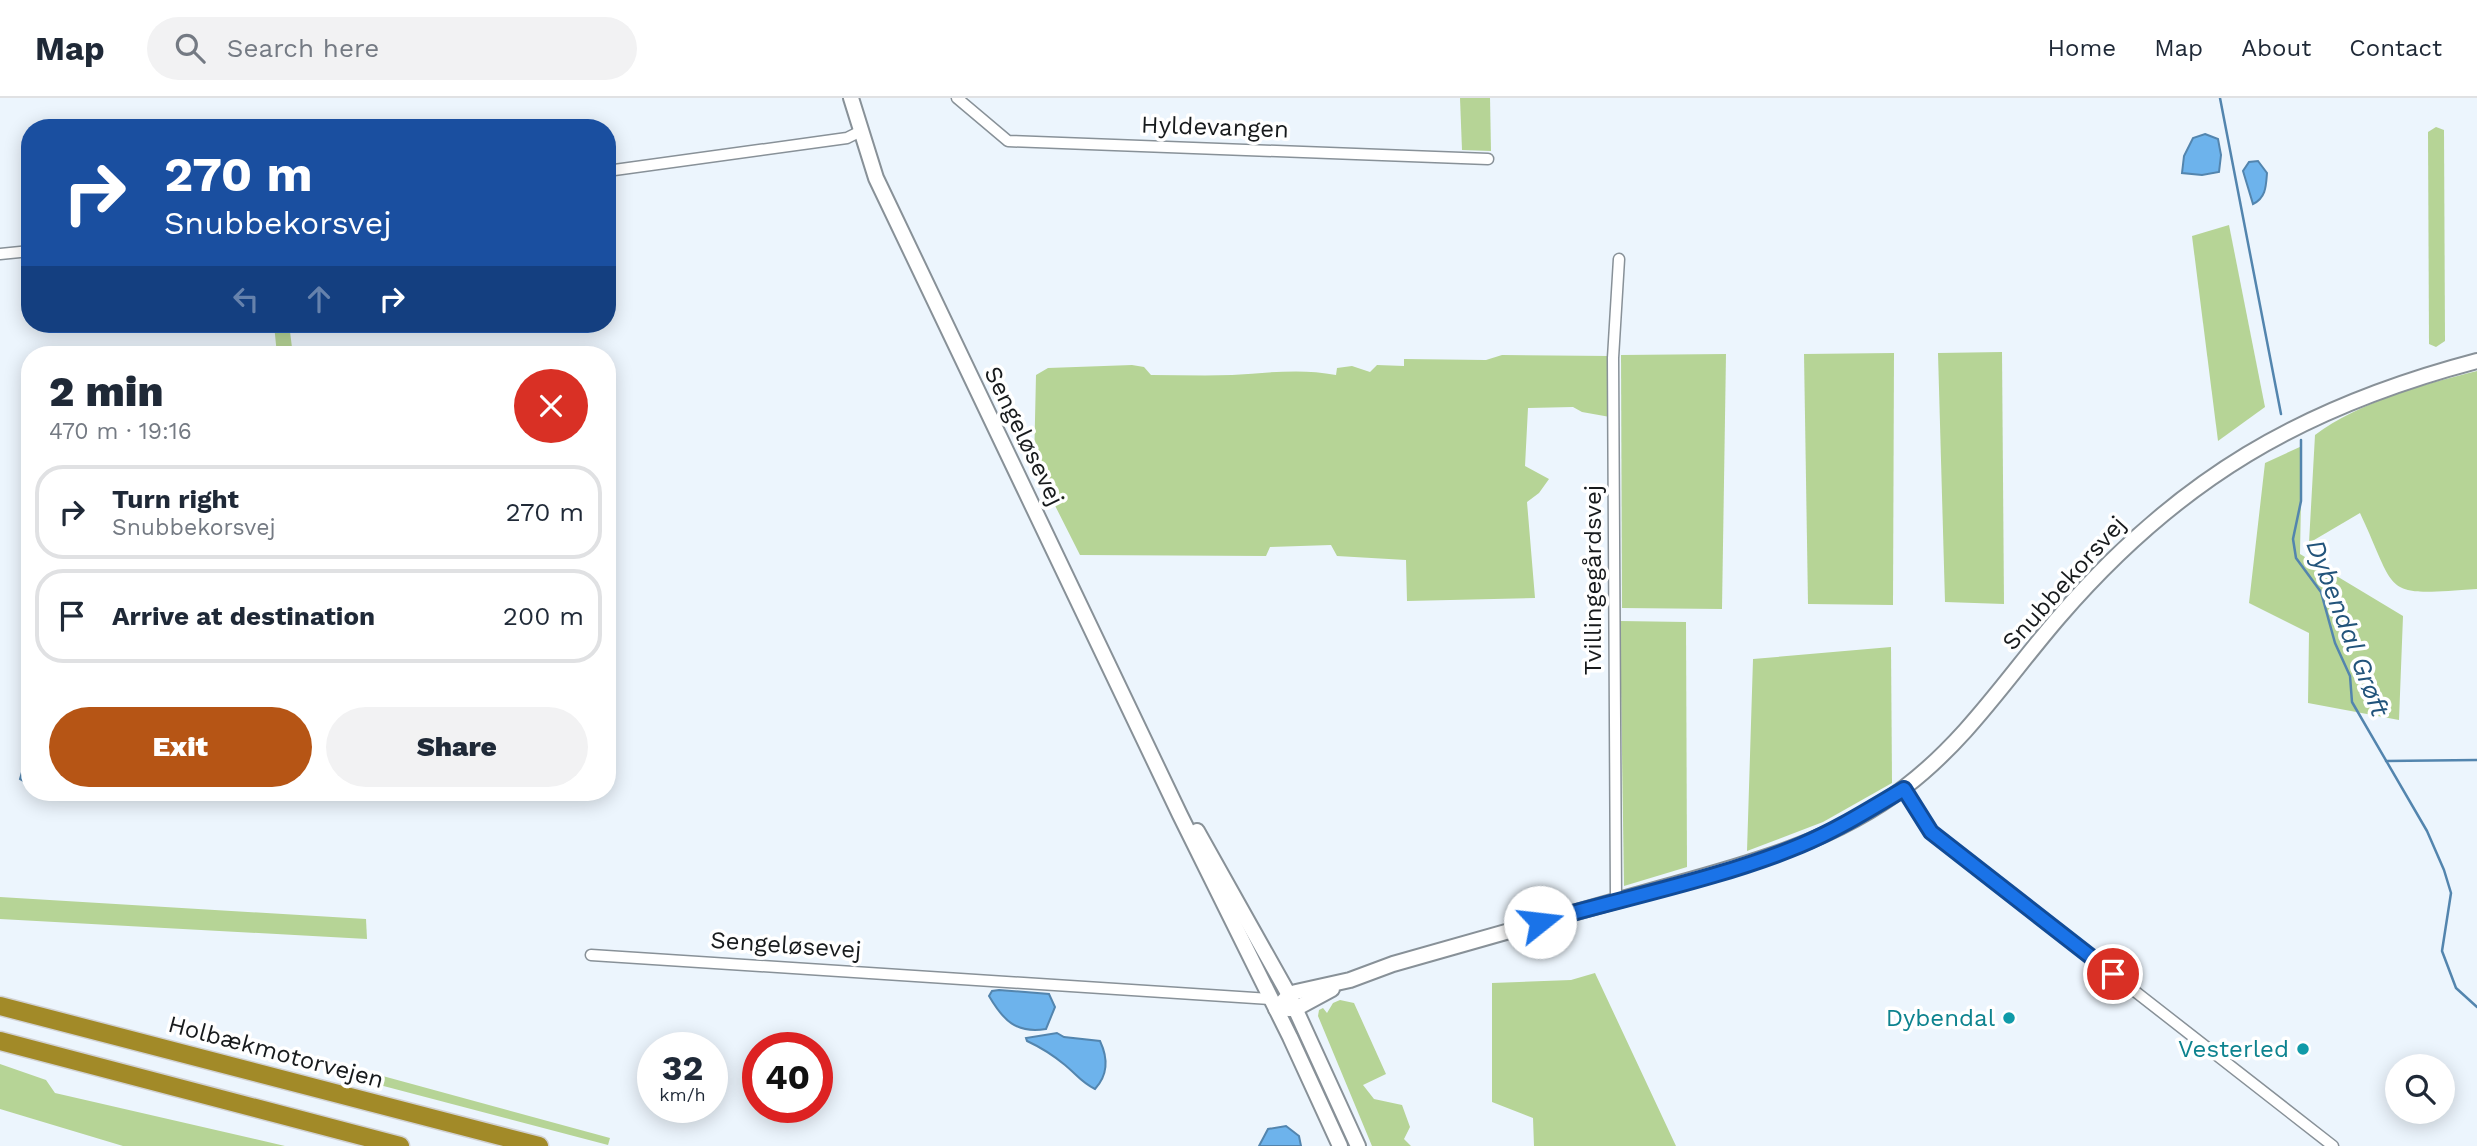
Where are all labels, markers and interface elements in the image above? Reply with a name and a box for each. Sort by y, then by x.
search box [147,17,637,80]
text: Map [35,29,105,68]
icon: search [171,29,209,67]
text: Search here [227,33,379,63]
text: Home [2048,34,2116,62]
text: Map [2154,34,2203,62]
text: About [2241,34,2311,62]
text: Contact [2349,34,2442,62]
street label: Hyldevangen [1141,110,1289,144]
text: 270 m [164,145,313,203]
icon: right [49,147,140,238]
text: Snubbekorsvej [164,204,392,242]
icon: left [227,280,265,318]
icon: ahead [300,280,338,318]
icon: right [373,280,411,318]
street label: Sengeløsevej [978,362,1070,510]
text: 2 min [49,367,163,416]
button: close [514,369,588,443]
text: 470 m · 19:16 [49,418,192,445]
text: Turn right [112,484,239,514]
street label: Tvillingegårdsvej [1579,485,1607,675]
icon: right [53,493,91,531]
text: 270 m [505,497,584,527]
street label: Snubbekorsvej [1996,510,2132,656]
text: Snubbekorsvej [112,514,276,541]
water label: Dybendal Grøft [2300,535,2396,721]
icon: arrive [53,597,91,635]
text: Arrive at destination [112,601,375,631]
text: 200 m [503,601,584,631]
button: Exit [49,707,312,787]
button: Share [326,707,588,787]
position arrow [1503,885,1577,959]
street label: Sengeløsevej [710,926,862,964]
pin [2083,944,2143,1004]
icon: arrive [2094,955,2132,993]
place label: Dybendal [1886,1004,1996,1032]
street label: Holbækmotorvejen [165,1010,387,1094]
marker: Dybendal [2001,1010,2017,1026]
speed limit sign: 40 [742,1032,833,1123]
place label: Vesterled [2178,1035,2289,1063]
marker: Vesterled [2295,1041,2311,1057]
text: 32 [662,1047,703,1089]
map controls [2385,1054,2455,1124]
button: search [2385,1054,2455,1124]
text: km/h [659,1084,706,1105]

